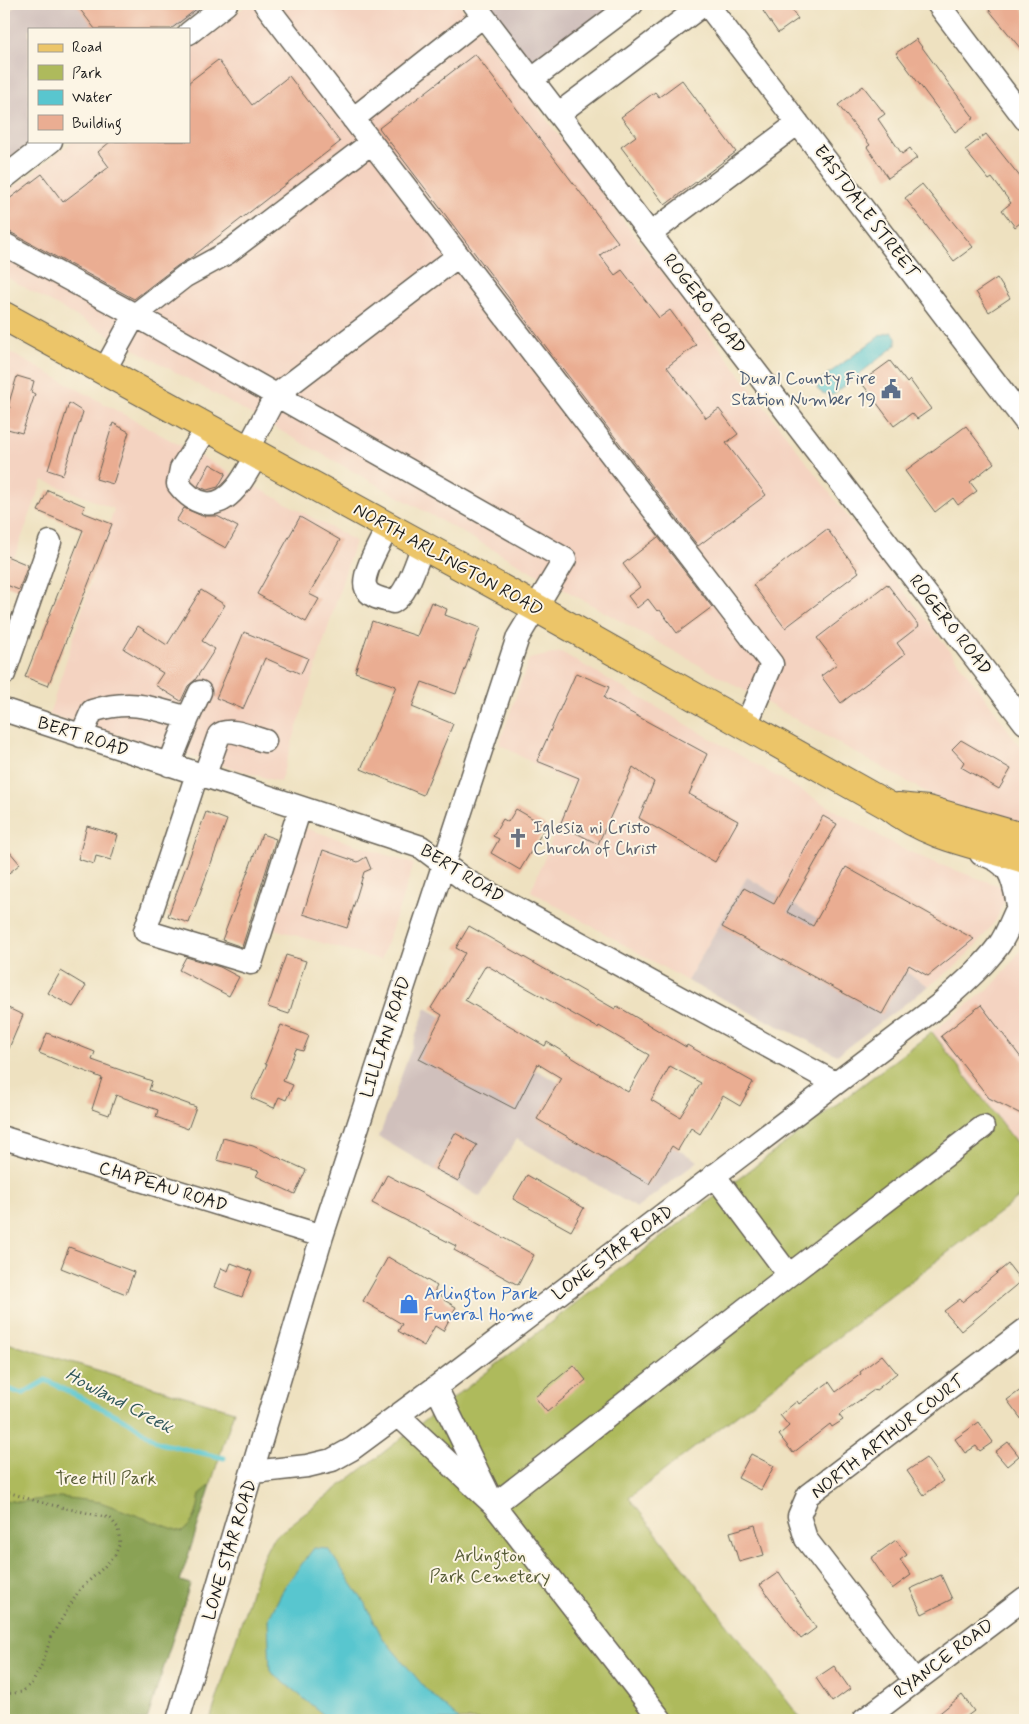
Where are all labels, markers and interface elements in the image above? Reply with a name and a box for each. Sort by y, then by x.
legend [28,28,190,142]
text: Road [72,38,102,58]
text: Park [72,64,102,84]
text: Water [72,88,112,108]
text: Building [72,114,122,135]
street label: EASTDALE STREET [808,140,925,284]
street label: ROGERO ROAD [657,249,751,359]
place label: Duval County Fire Station Number 19 [731,367,876,412]
public building icon: Duval County Fire Station Number 19 [880,378,902,400]
street label: NORTH ARLINGTON ROAD [349,498,547,622]
street label: ROGERO ROAD [903,570,997,680]
street label: BERT ROAD [34,711,132,763]
place label: Iglesia ni Cristo Church of Christ [533,816,658,861]
church icon: Iglesia ni Cristo Church of Christ [507,827,529,849]
street label: BERT ROAD [416,839,508,909]
street label: LILLIAN ROAD [355,973,417,1101]
street label: CHAPEAU ROAD [96,1156,230,1218]
street label: LONE STAR ROAD [548,1200,678,1306]
place label: Arlington Park Funeral Home [424,1282,538,1327]
shop icon: Arlington Park Funeral Home [398,1293,420,1315]
water label: Howland Creek [61,1362,178,1440]
street label: NORTH ARTHUR COURT [806,1369,970,1505]
park label: Tree Hill Park [56,1467,156,1491]
street label: LONE STAR ROAD [197,1477,263,1623]
park label: Arlington Park Cemetery [430,1544,551,1589]
street label: RYANCE ROAD [889,1613,999,1705]

